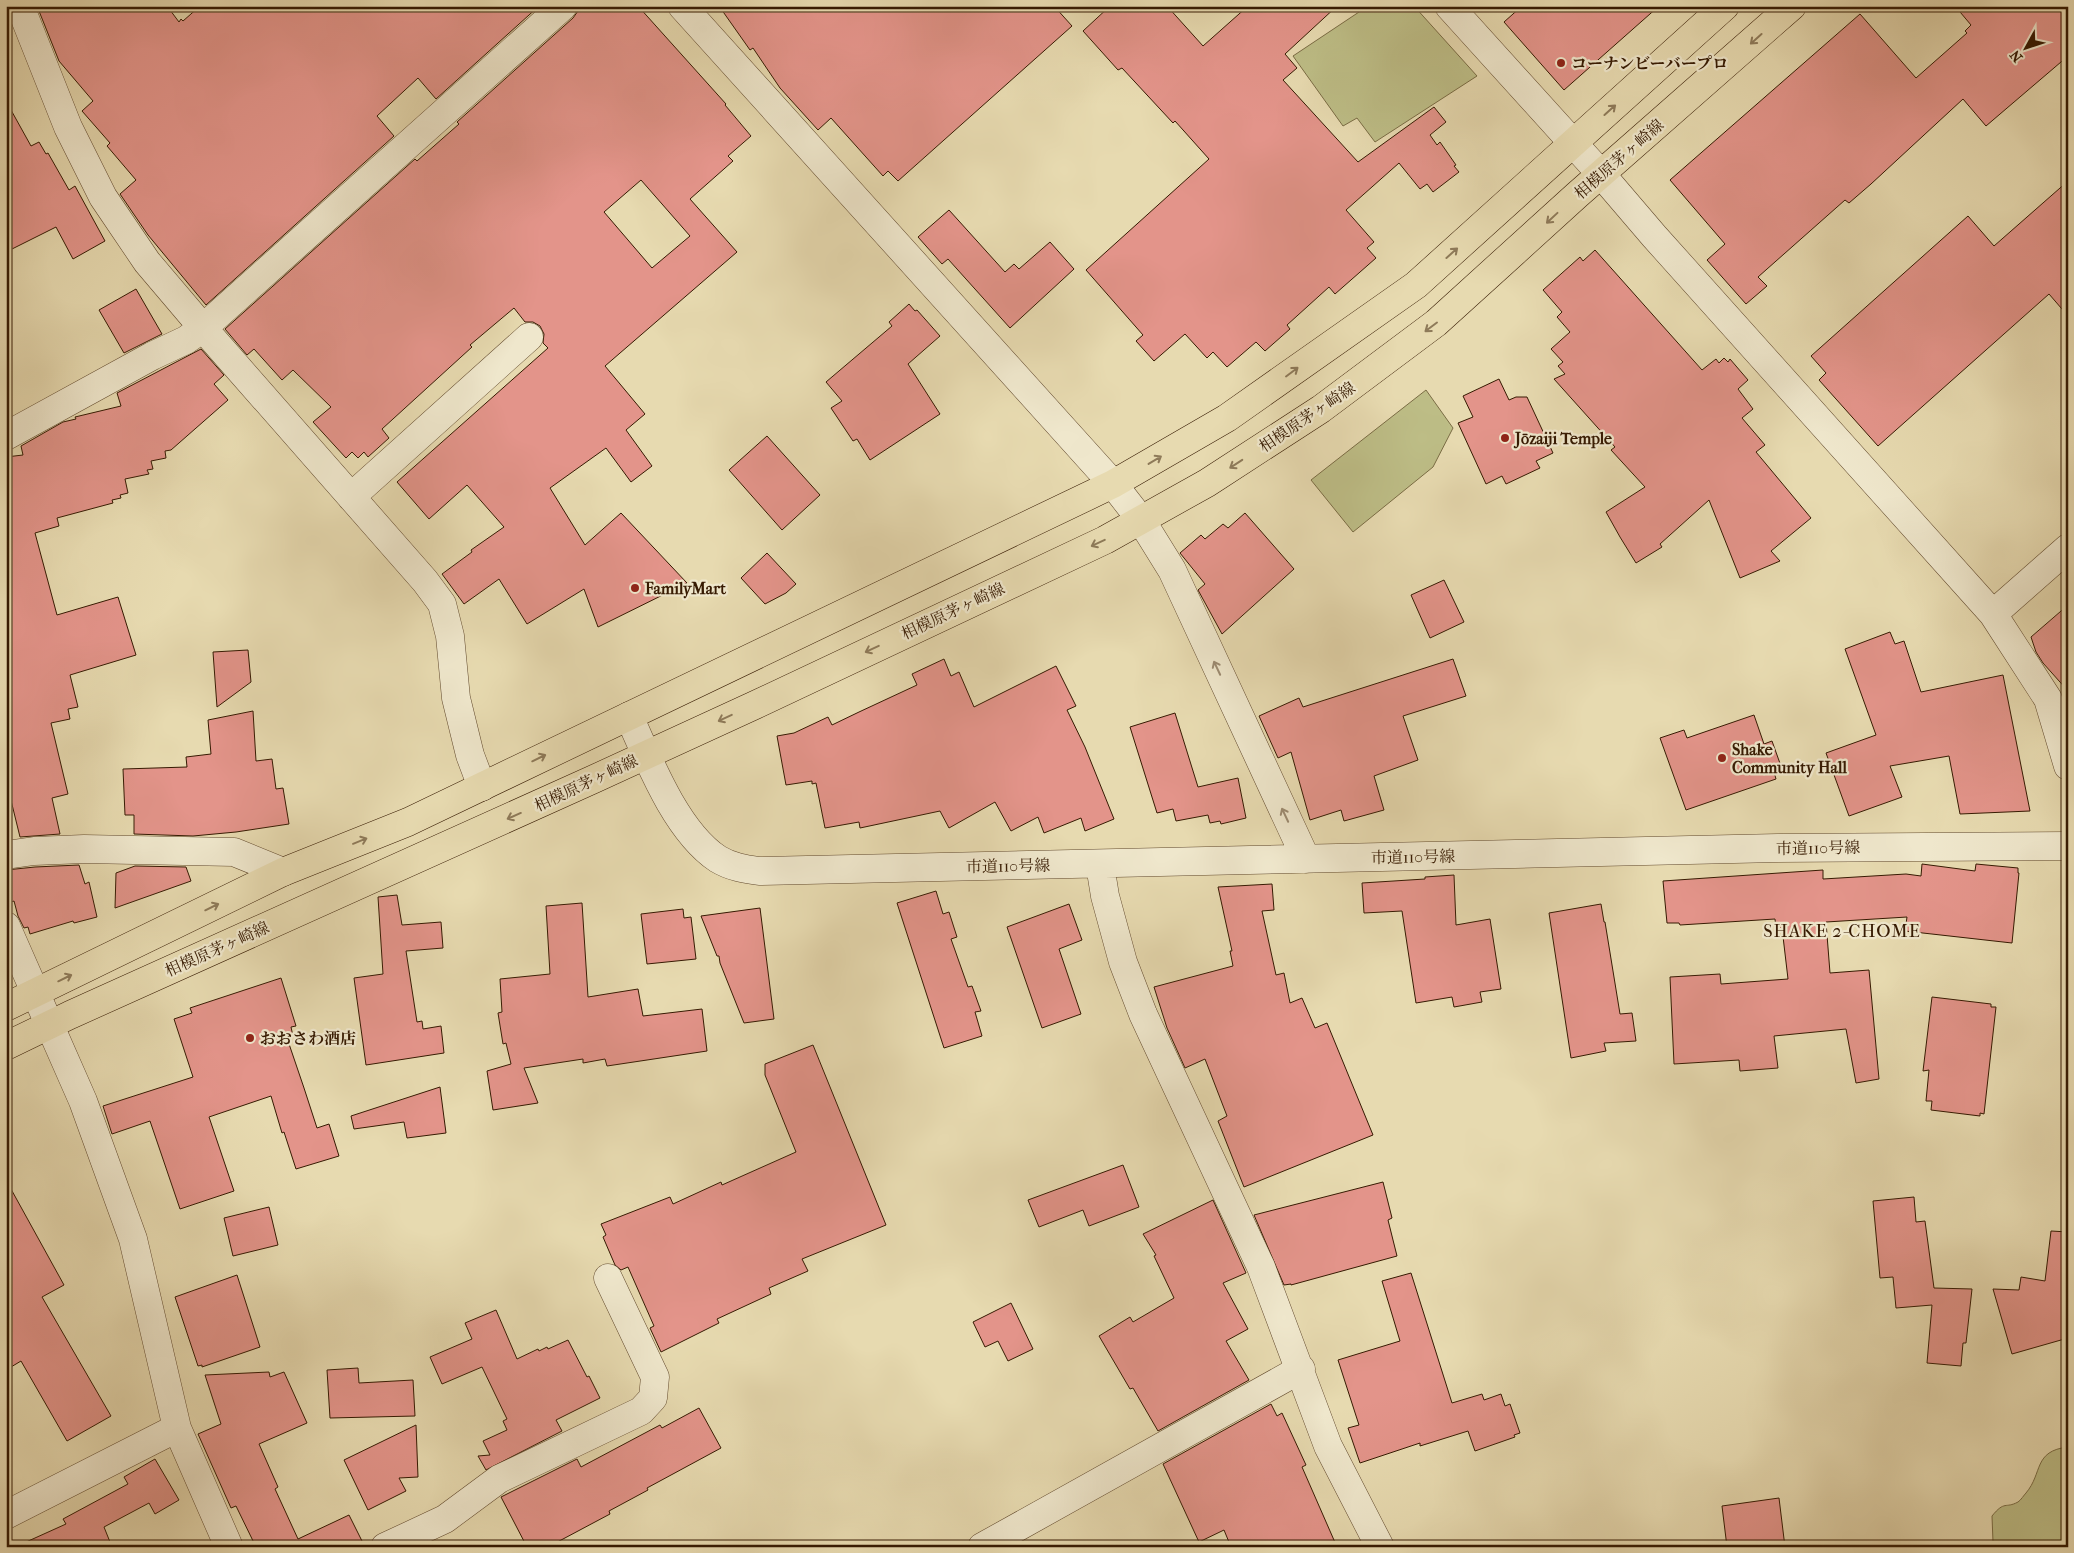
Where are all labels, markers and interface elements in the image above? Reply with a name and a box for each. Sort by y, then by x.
north arrow [2002,22,2052,72]
one-way arrow [1749,33,1762,44]
text: N [2006,46,2026,66]
place label: コーナンビーバープロ [1571,54,1728,73]
marker: コーナンビーバープロ [1555,57,1567,69]
one-way arrow [1603,104,1616,116]
street label: 相模原茅ヶ崎線 [1570,115,1668,203]
one-way arrow [1546,212,1559,224]
one-way arrow [1446,247,1459,259]
one-way arrow [1425,321,1438,332]
one-way arrow [1285,367,1298,378]
street label: 相模原茅ヶ崎線 [1255,378,1359,456]
place label: Jōzaiji Temple [1513,429,1612,449]
marker: Jōzaiji Temple [1499,432,1511,444]
one-way arrow [1148,455,1162,465]
one-way arrow [1230,460,1244,470]
one-way arrow [1091,539,1106,548]
place label: FamilyMart [644,579,726,599]
street label: 相模原茅ヶ崎線 [898,579,1008,643]
marker: FamilyMart [629,582,641,594]
one-way arrow [865,645,880,655]
one-way arrow [1212,660,1222,675]
one-way arrow [718,714,733,724]
place label: Shake Community Hall [1732,740,1847,778]
street label: 相模原茅ヶ崎線 [531,751,641,815]
marker: Shake Community Hall [1716,752,1728,764]
one-way arrow [532,753,547,763]
one-way arrow [1279,808,1289,823]
one-way arrow [506,811,521,821]
one-way arrow [352,836,367,845]
street label: 市道110号線 [1776,838,1860,858]
street label: 市道110号線 [1371,847,1455,867]
street label: 市道110号線 [966,856,1050,876]
one-way arrow [204,901,219,911]
street label: 相模原茅ヶ崎線 [162,918,272,980]
district label: SHAKE 2-CHOME [1763,921,1921,942]
one-way arrow [58,972,73,982]
place label: おおさわ酒店 [260,1029,356,1048]
marker: おおさわ酒店 [244,1032,256,1044]

